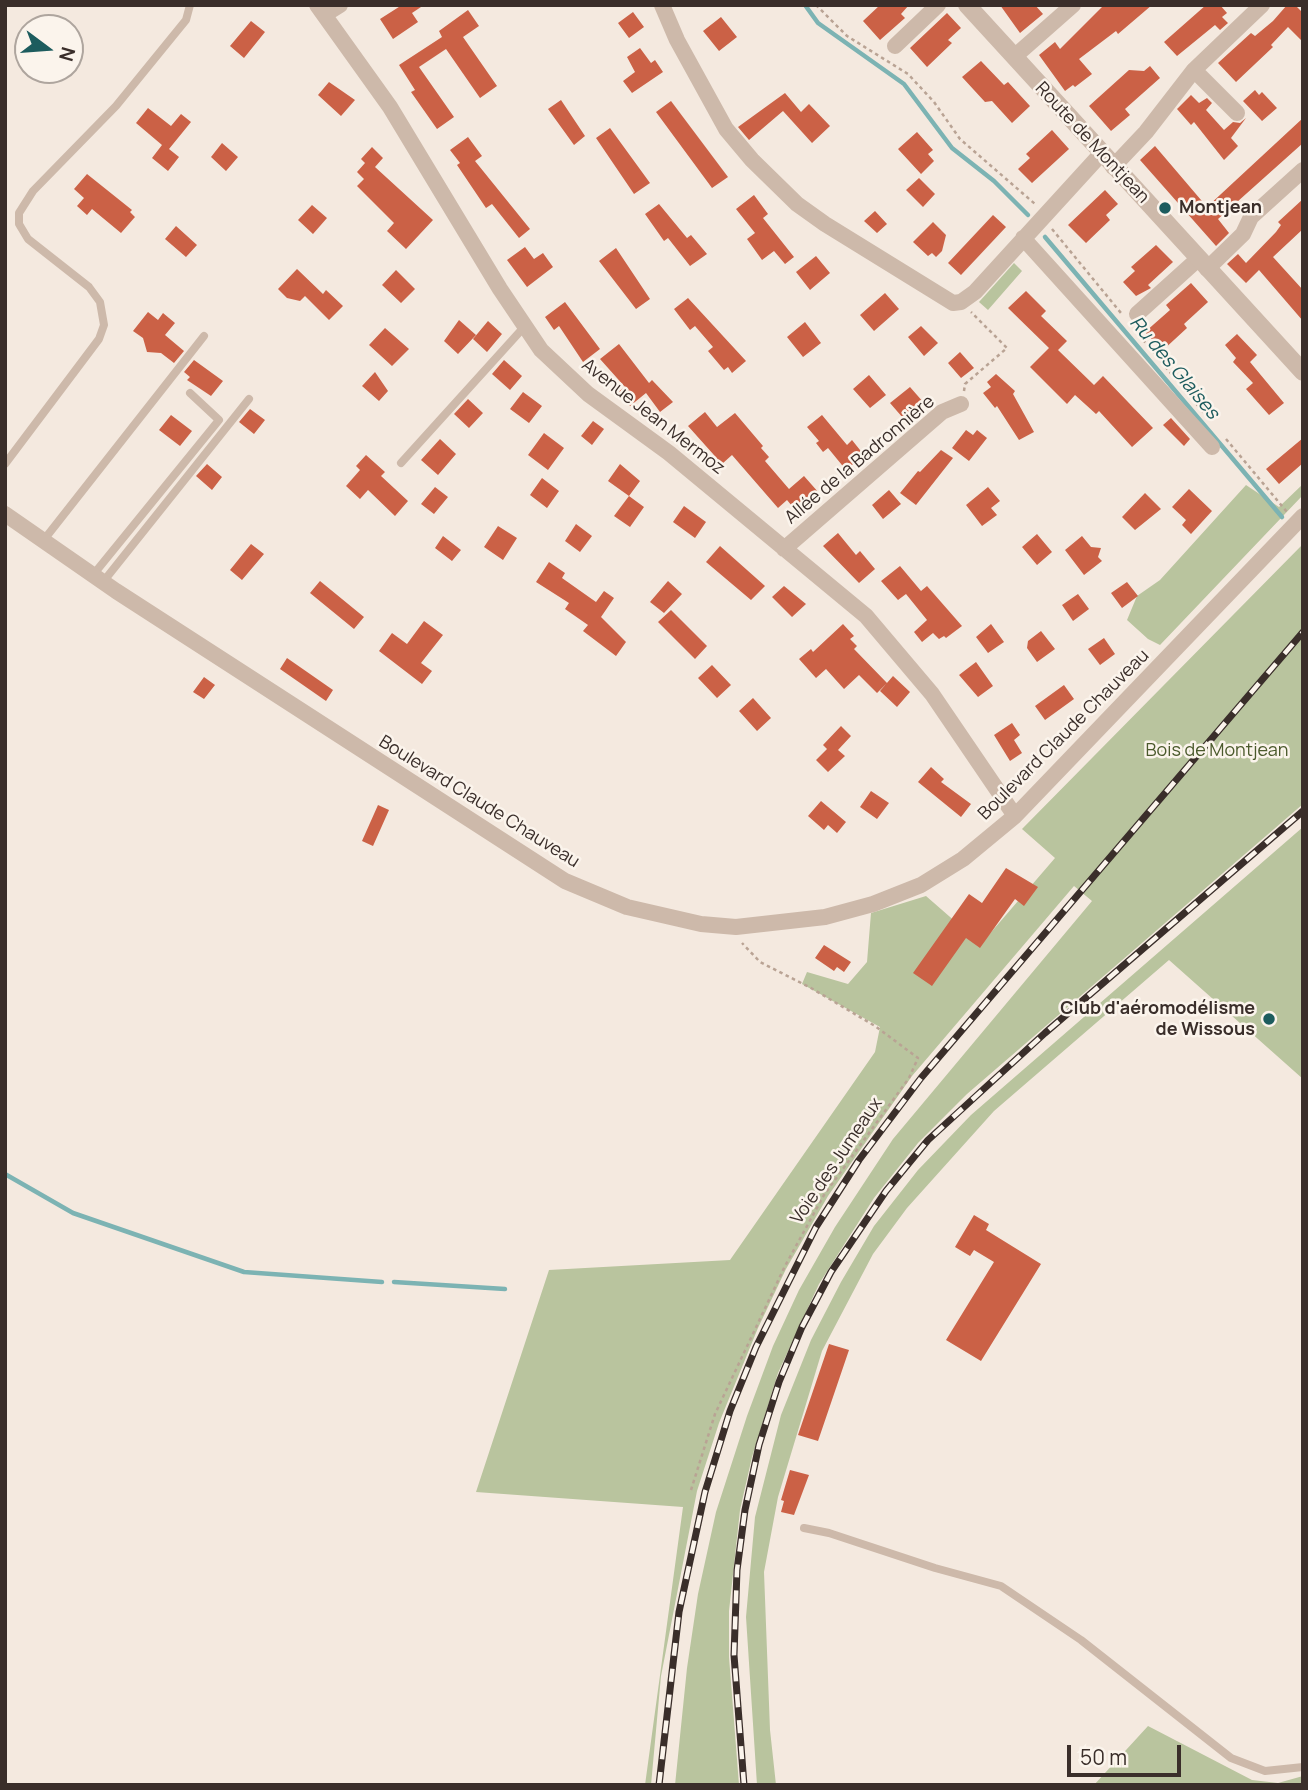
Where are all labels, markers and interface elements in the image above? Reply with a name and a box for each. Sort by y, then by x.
north arrow [14,14,84,84]
text: N [53,44,82,64]
street label: Route de Montjean [1030,78,1154,208]
place label: Montjean [1179,197,1262,219]
marker: Montjean [1157,200,1173,216]
water label: Ru des Glaises [1124,312,1224,424]
street label: Avenue Jean Mermoz [577,355,729,479]
street label: Allée de la Badronnière [781,391,939,529]
street label: Boulevard Claude Chauveau [974,645,1154,825]
street label: Boulevard Claude Chauveau [375,731,583,873]
park label: Bois de Montjean [1146,740,1288,762]
place label: Club d'aéromodélisme de Wissous [1060,998,1255,1040]
marker: Club d'aéromodélisme de Wissous [1261,1011,1277,1027]
street label: Voie des Jumeaux [787,1094,887,1228]
scale bar [1070,1730,1184,1774]
text: 50 m [1080,1743,1127,1771]

